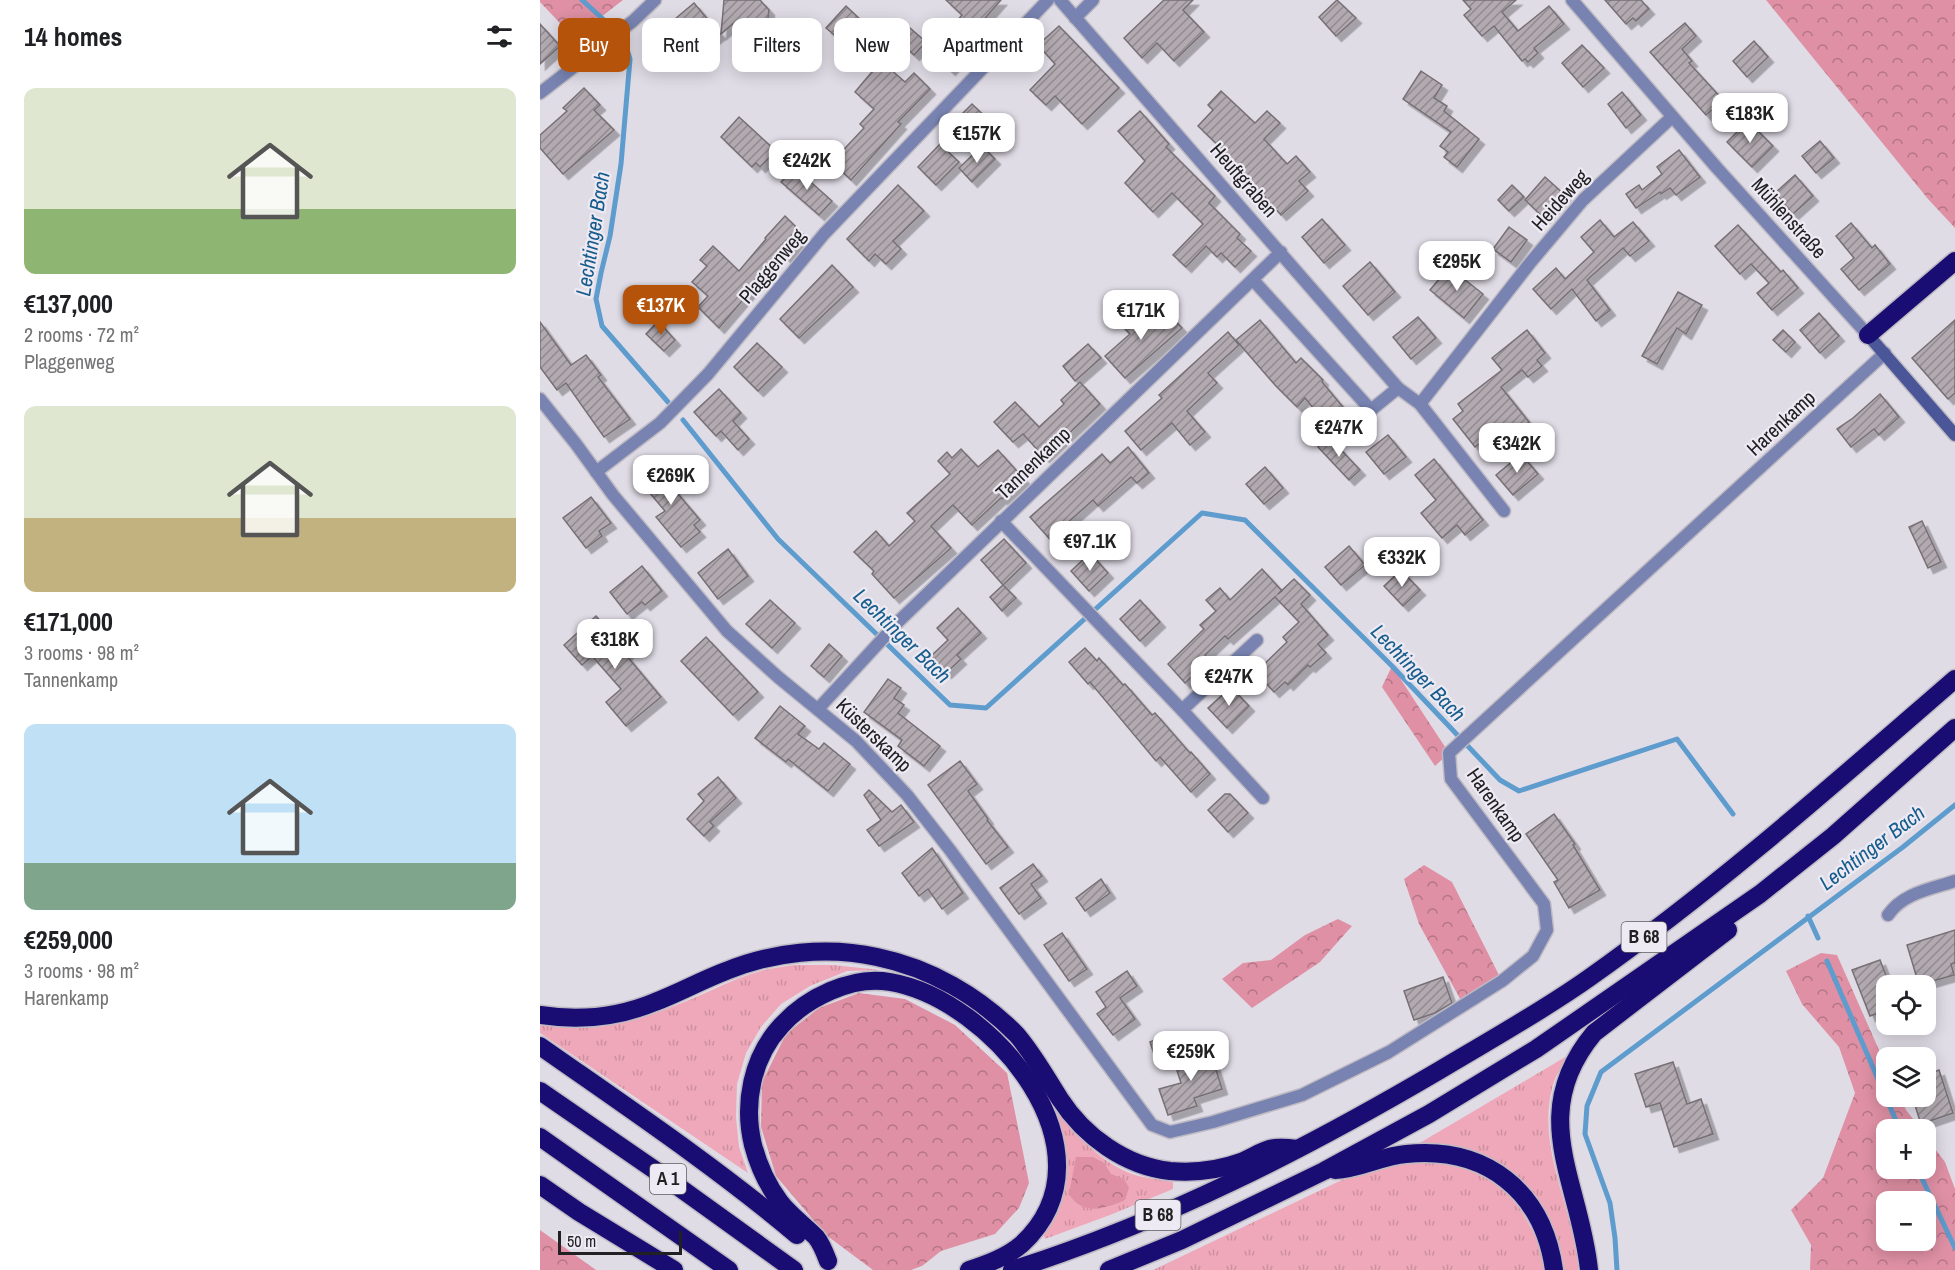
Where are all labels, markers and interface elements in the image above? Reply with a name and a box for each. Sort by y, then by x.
chip: Buy [558,18,630,72]
chip: Rent [642,18,720,72]
chip: Filters [732,18,822,72]
chip: New [834,18,910,72]
chip: Apartment [922,18,1044,72]
text: 14 homes [24,19,122,54]
icon: filters [483,20,516,53]
pin: €183K [1708,93,1792,144]
text: €183K [1726,99,1774,126]
pin: €157K [935,113,1019,164]
text: €157K [953,119,1001,146]
icon: home [216,127,324,235]
street label: Heuftgraben [1205,137,1284,223]
pin: €242K [765,140,849,191]
text: €242K [783,146,831,173]
street label: Heideweg [1525,163,1594,236]
water label: Lechtinger Bach [568,170,617,298]
street label: Mühlenstraße [1746,171,1833,264]
street label: Plaggenweg [732,222,811,309]
pin: €295K [1415,241,1499,292]
text: €295K [1433,247,1481,274]
pin: €137K [619,285,703,336]
text: €137,000 [24,286,113,321]
pin: €171K [1099,290,1183,341]
text: €137K [637,291,685,318]
text: €171K [1117,296,1165,323]
text: 2 rooms · 72 m² [24,321,139,348]
text: Plaggenweg [24,348,114,375]
street label: Harenkamp [1740,384,1821,461]
pin: €247K [1297,407,1381,458]
text: €247K [1315,413,1363,440]
street label: Tannenkamp [989,420,1076,505]
pin: €342K [1475,423,1559,474]
text: €342K [1493,429,1541,456]
icon: home [216,445,324,553]
pin: €269K [629,455,713,506]
text: €269K [647,461,695,488]
pin: €97.1K [1041,521,1139,572]
text: €97.1K [1064,527,1116,554]
pin: €332K [1360,537,1444,588]
text: €332K [1378,543,1426,570]
water label: Lechtinger Bach [847,582,958,690]
text: €171,000 [24,604,113,639]
water label: Lechtinger Bach [1364,617,1472,728]
pin: €318K [573,619,657,670]
text: €318K [591,625,639,652]
text: 3 rooms · 98 m² [24,639,139,666]
pin: €247K [1187,656,1271,707]
text: €247K [1205,662,1253,689]
text: Tannenkamp [24,666,118,693]
street label: Küsterskamp [831,692,918,778]
street label: Harenkamp [1461,762,1532,847]
icon: home [216,763,324,871]
water label: Lechtinger Bach [1813,798,1931,897]
text: €259,000 [24,922,113,957]
road number: B 68 [1622,922,1666,952]
text: 3 rooms · 98 m² [24,957,139,984]
map controls [1876,975,1936,1251]
button: locate [1876,975,1936,1035]
text: Harenkamp [24,984,109,1011]
pin: €259K [1149,1031,1233,1082]
text: €259K [1167,1037,1215,1064]
button: layers [1876,1047,1936,1107]
button: + [1876,1119,1936,1179]
road number: A 1 [650,1164,686,1194]
button: − [1876,1191,1936,1251]
road number: B 68 [1136,1200,1180,1230]
scale bar [558,1228,682,1256]
text: 50 m [567,1230,596,1252]

